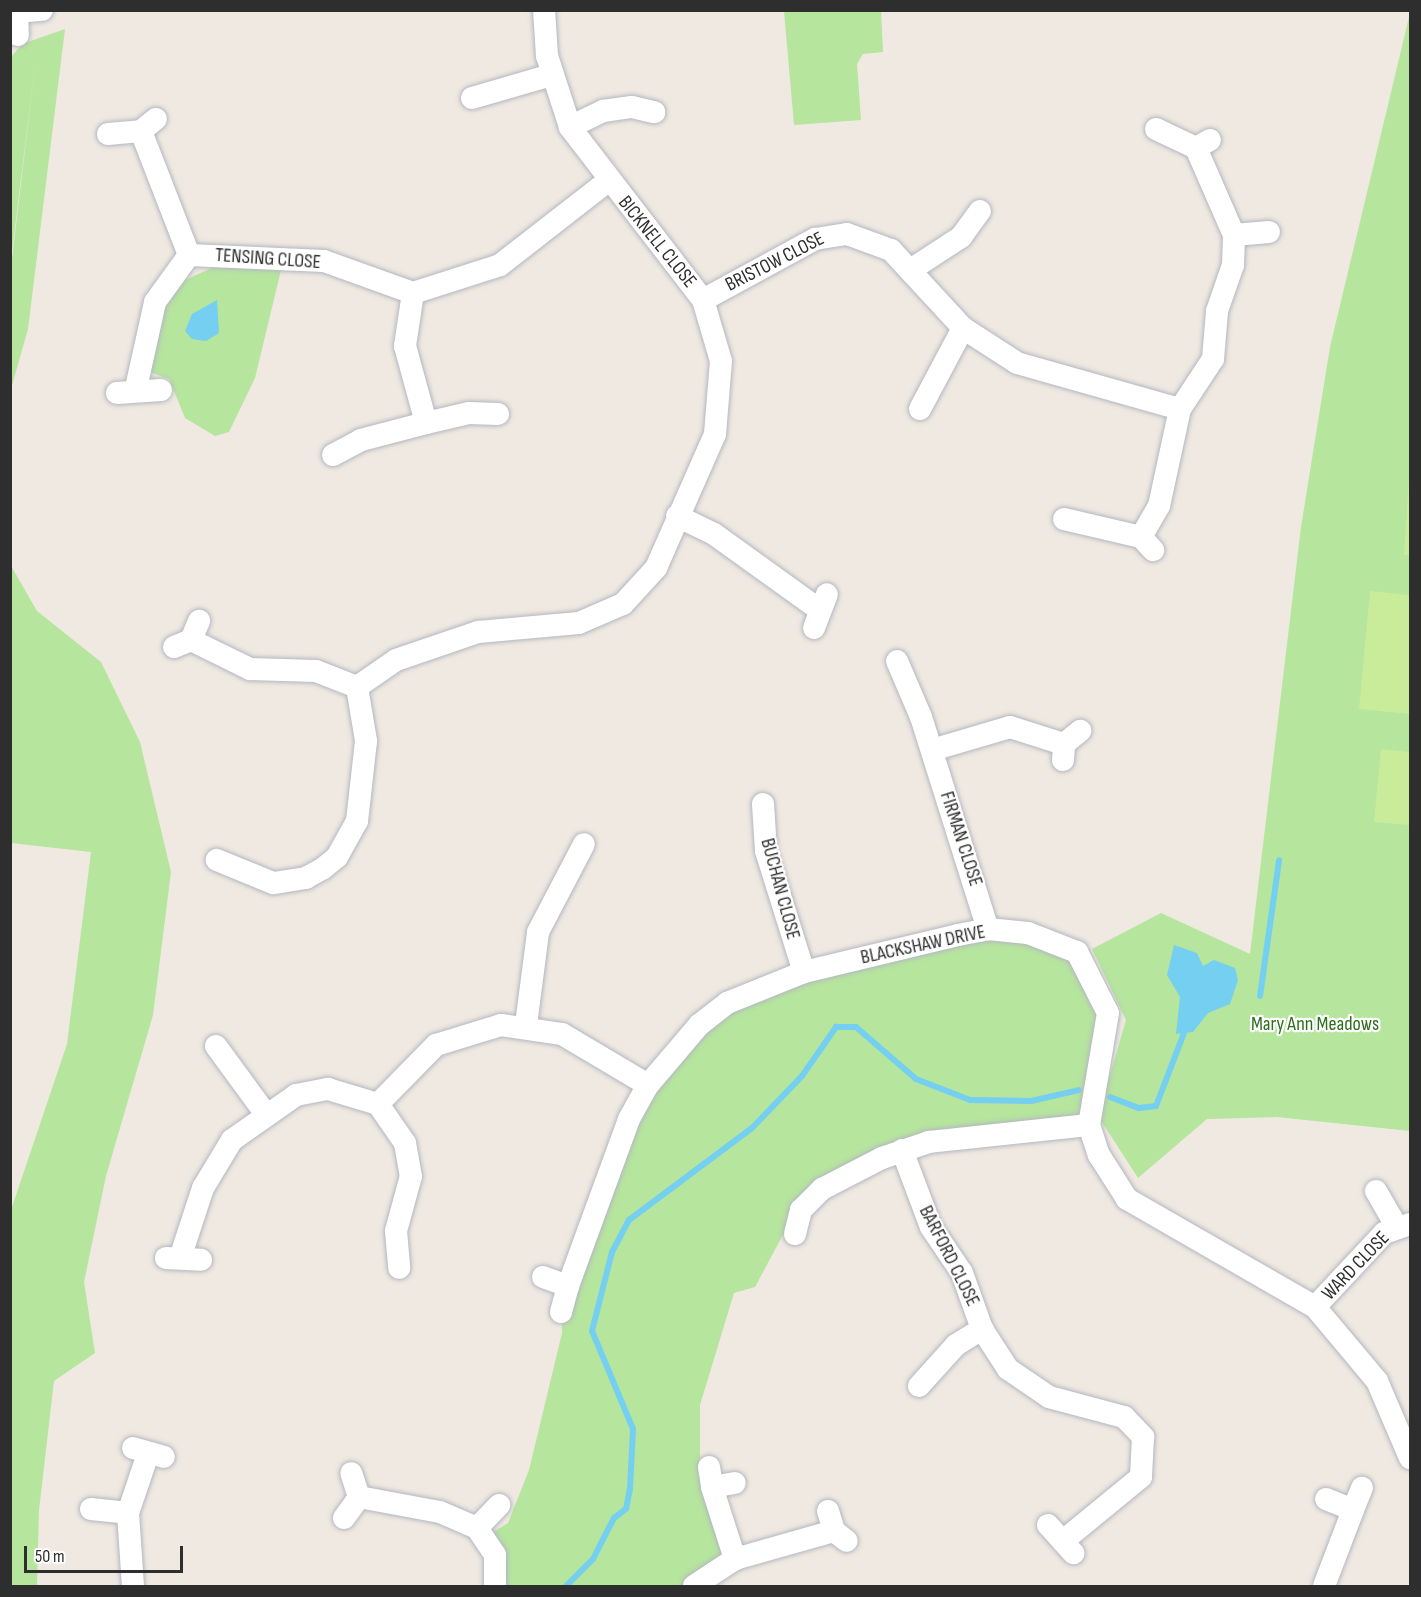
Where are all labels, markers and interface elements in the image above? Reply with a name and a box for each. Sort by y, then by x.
street label: BICKNELL CLOSE [613,191,701,293]
street label: BRISTOW CLOSE [722,227,828,297]
street label: TENSING CLOSE [214,243,322,275]
street label: FIRMAN CLOSE [934,789,988,889]
street label: BUCHAN CLOSE [755,836,805,942]
street label: BLACKSHAW DRIVE [858,920,988,970]
park label: Mary Ann Meadows [1251,1012,1379,1036]
street label: BARFORD CLOSE [913,1202,985,1310]
street label: WARD CLOSE [1317,1226,1395,1306]
scale bar [27,1534,186,1572]
text: 50 m [35,1546,65,1567]

